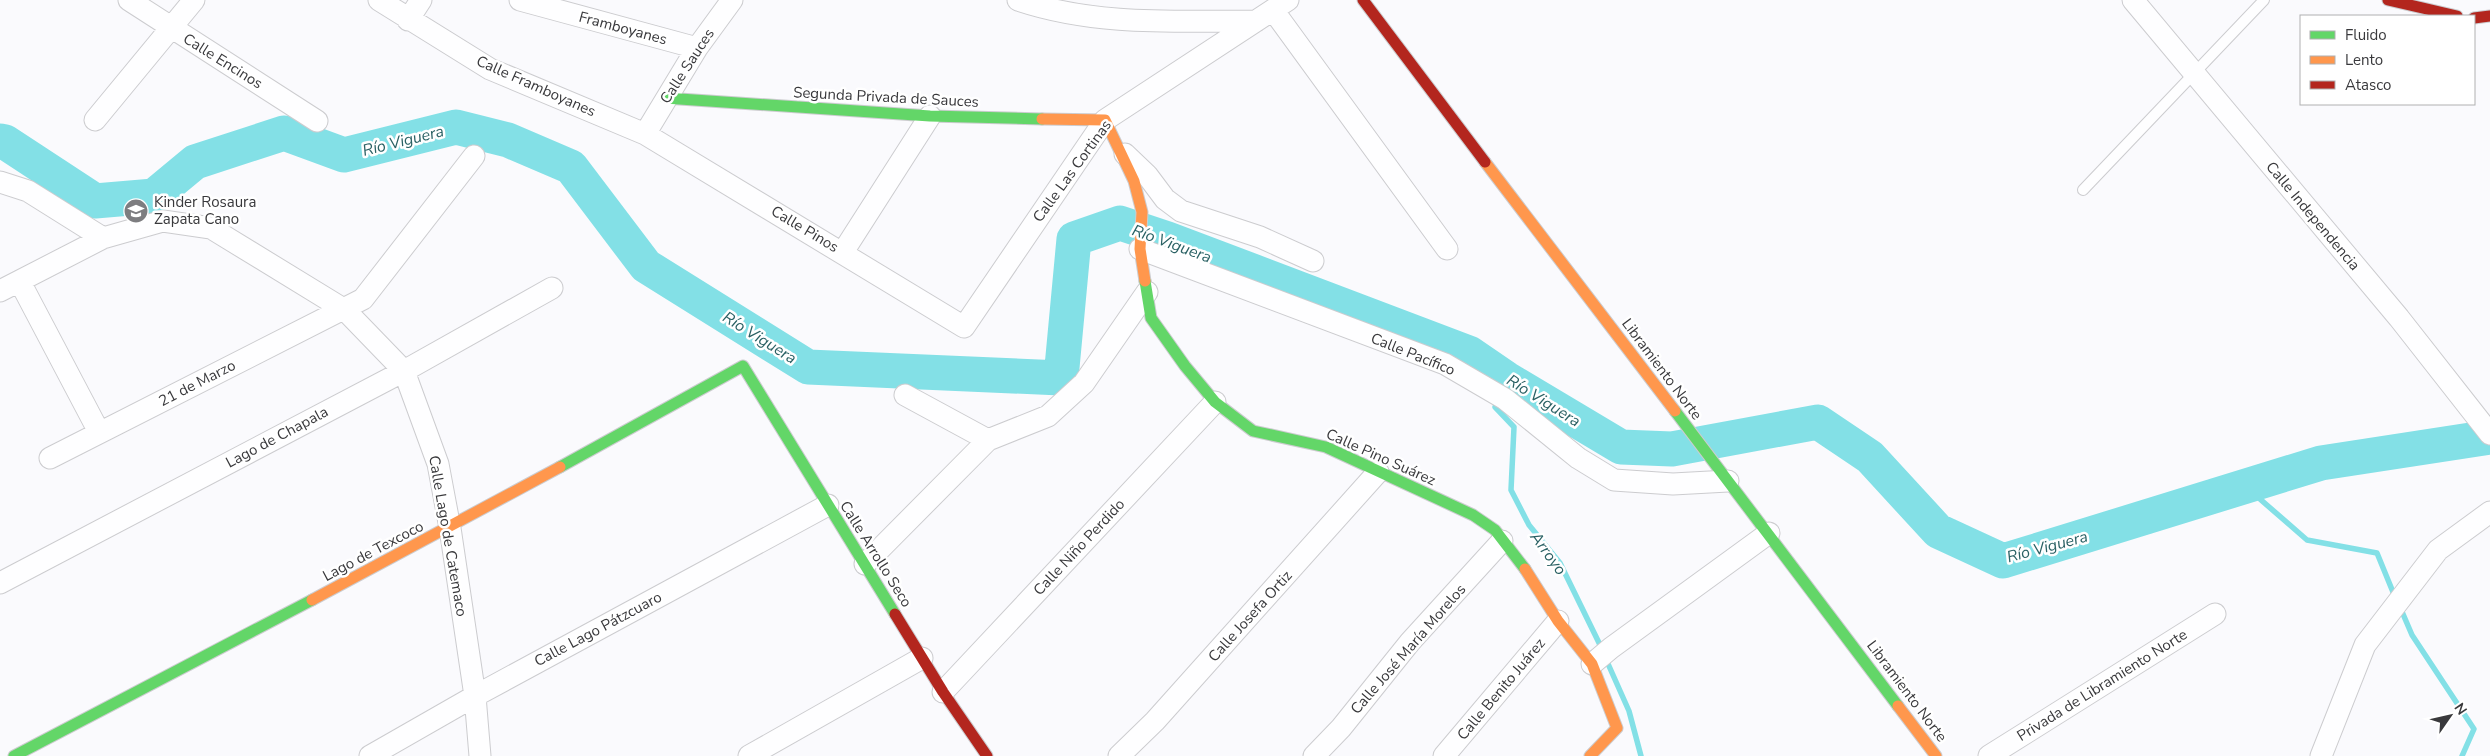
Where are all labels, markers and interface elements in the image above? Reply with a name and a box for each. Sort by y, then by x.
street label: Framboyanes [577,7,669,49]
legend [2300,15,2475,105]
street label: Calle Sauces [655,24,719,108]
text: Fluido [2345,25,2387,45]
street label: Calle Encinos [179,29,267,93]
text: Lento [2345,50,2383,70]
street label: Calle Framboyanes [473,51,599,121]
text: Atasco [2345,75,2391,95]
street label: Segunda Privada de Sauces [793,82,979,112]
street label: Calle Las Cortinas [1028,116,1116,226]
water label: Río Viguera [360,120,446,162]
street label: Calle Independencia [2262,157,2364,275]
place label: Kinder Rosaura Zapata Cano [154,192,256,229]
school or university icon: Kinder Rosaura Zapata Cano [123,198,149,224]
street label: Calle Pinos [767,201,843,257]
water label: Río Viguera [1129,219,1214,268]
water label: Río Viguera [718,306,801,369]
street label: Libramiento Norte [1617,314,1707,424]
street label: Calle Pacífico [1368,328,1458,380]
street label: 21 de Marzo [155,355,239,411]
water label: Río Viguera [1502,369,1585,432]
street label: Lago de Chapala [222,402,332,472]
street label: Calle Pino Suárez [1323,424,1439,490]
street label: Calle Lago de Catemaco [424,454,472,618]
street label: Calle Niño Perdido [1029,494,1129,600]
street label: Calle Arrollo Seco [835,497,917,611]
street label: Lago de Texcoco [319,516,427,586]
water label: Río Viguera [2004,526,2090,568]
water label: Arroyo [1524,527,1571,580]
street label: Calle Josefa Ortiz [1204,566,1296,666]
street label: Calle José María Morelos [1346,580,1470,718]
street label: Calle Lago Pátzcuaro [531,587,665,671]
street label: Privada de Libramiento Norte [2013,624,2191,746]
street label: Calle Benito Juárez [1452,634,1550,744]
street label: Libramiento Norte [1862,636,1952,746]
north arrow [2425,691,2475,741]
text: N [2450,699,2471,719]

